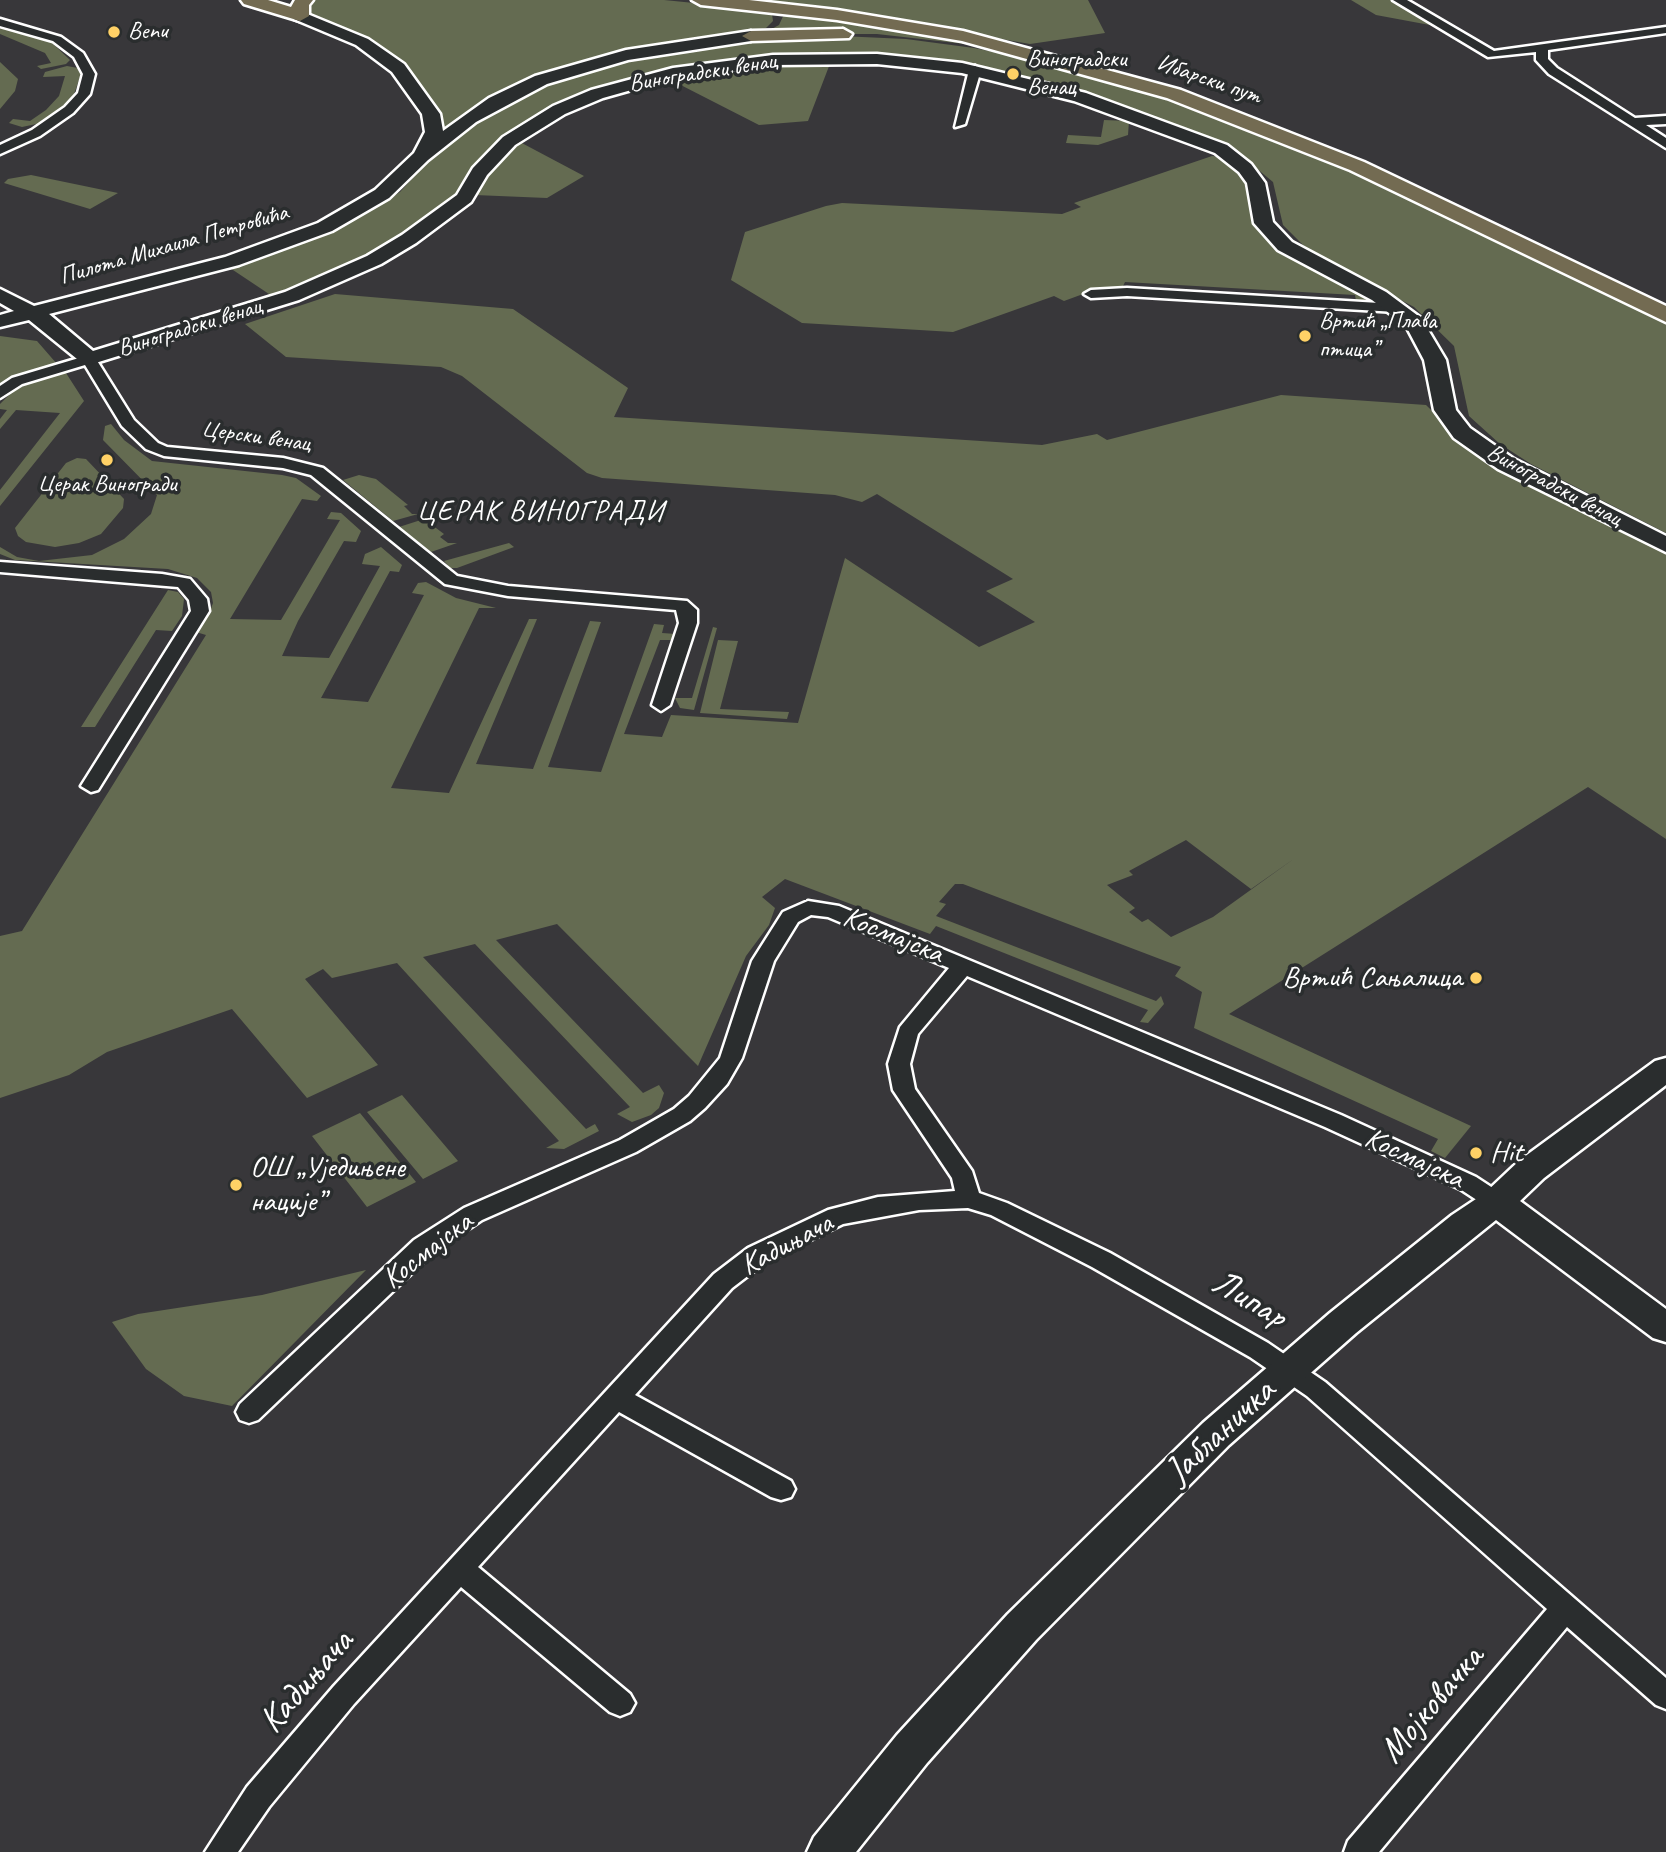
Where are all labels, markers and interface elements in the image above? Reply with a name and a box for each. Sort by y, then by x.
place label: Benu [128,18,168,46]
marker: Benu [106,24,122,40]
place label: Виноградски Венац [1027,46,1127,102]
street label: Виноградски венац [627,47,779,99]
street label: Ибарски пут [1153,49,1265,111]
marker: Виноградски Венац [1005,66,1021,82]
street label: Пилота Михаила Петровића [56,199,292,291]
street label: Виноградски венац [114,292,266,364]
place label: Вртић „Плава птица” [1319,308,1436,364]
marker: Вртић „Плава птица” [1297,328,1313,344]
street label: Церски венац [200,415,312,459]
street label: Виноградски венац [1481,438,1627,534]
marker: Церак Виногради [99,452,115,468]
place label: Церак Виногради [37,471,177,499]
district label: ЦЕРАК ВИНОГРАДИ [417,496,665,530]
street label: Космајска [838,900,948,972]
place label: Вртић Сањалица [1282,960,1462,996]
marker: Вртић Сањалица [1468,970,1484,986]
street label: Космајска [1359,1120,1469,1198]
place label: Hit [1490,1135,1523,1171]
marker: Hit [1468,1145,1484,1161]
place label: ОШ „Уједињене нације” [250,1150,405,1220]
marker: ОШ „Уједињене нације” [228,1177,244,1193]
street label: Космајска [376,1204,480,1298]
street label: Кадињача [735,1206,839,1284]
street label: Липар [1204,1261,1294,1339]
street label: Јабланичка [1157,1370,1285,1494]
street label: Кадињача [250,1621,364,1743]
street label: Мојковачка [1370,1637,1494,1773]

